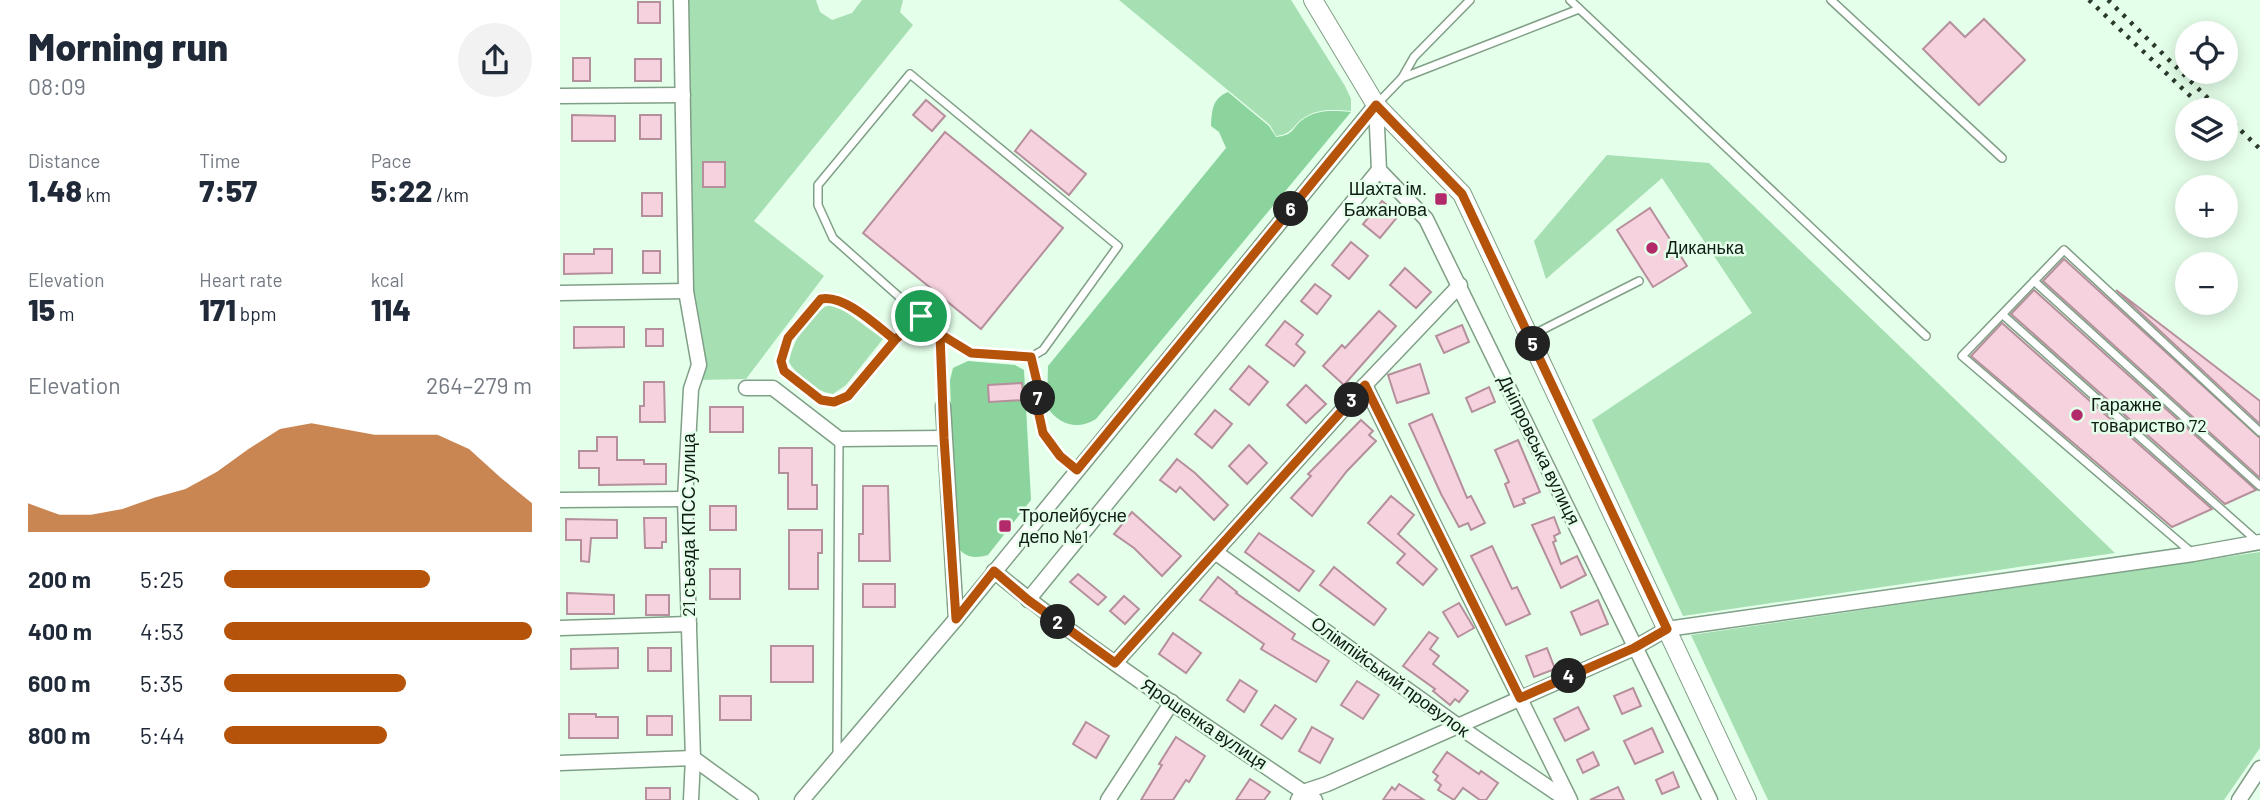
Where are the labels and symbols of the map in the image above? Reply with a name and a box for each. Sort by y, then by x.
place label: Шахта ім. Бажанова [1344,177,1428,220]
marker: Шахта ім. Бажанова [1433,191,1449,207]
pin: 6 [1274,192,1308,227]
place label: Диканька [1666,236,1745,258]
marker: Диканька [1644,240,1660,256]
pin [891,286,951,346]
pin: 5 [1516,326,1550,362]
street label: Дніпровська вулиця [1494,371,1586,528]
pin: 7 [1021,380,1056,416]
pin: 3 [1334,382,1370,418]
place label: Гаражне товариство 72 [2091,393,2207,436]
marker: Гаражне товариство 72 [2069,407,2085,423]
street label: 21 съезда КПСС улица [677,432,699,617]
place label: Тролейбусне депо №1 [1019,504,1127,547]
marker: Тролейбусне депо №1 [997,518,1013,534]
pin: 2 [1040,604,1076,640]
street label: Олімпійський провулок [1307,611,1474,741]
pin: 4 [1552,658,1586,694]
street label: Ярошенка вулиця [1137,673,1272,774]

